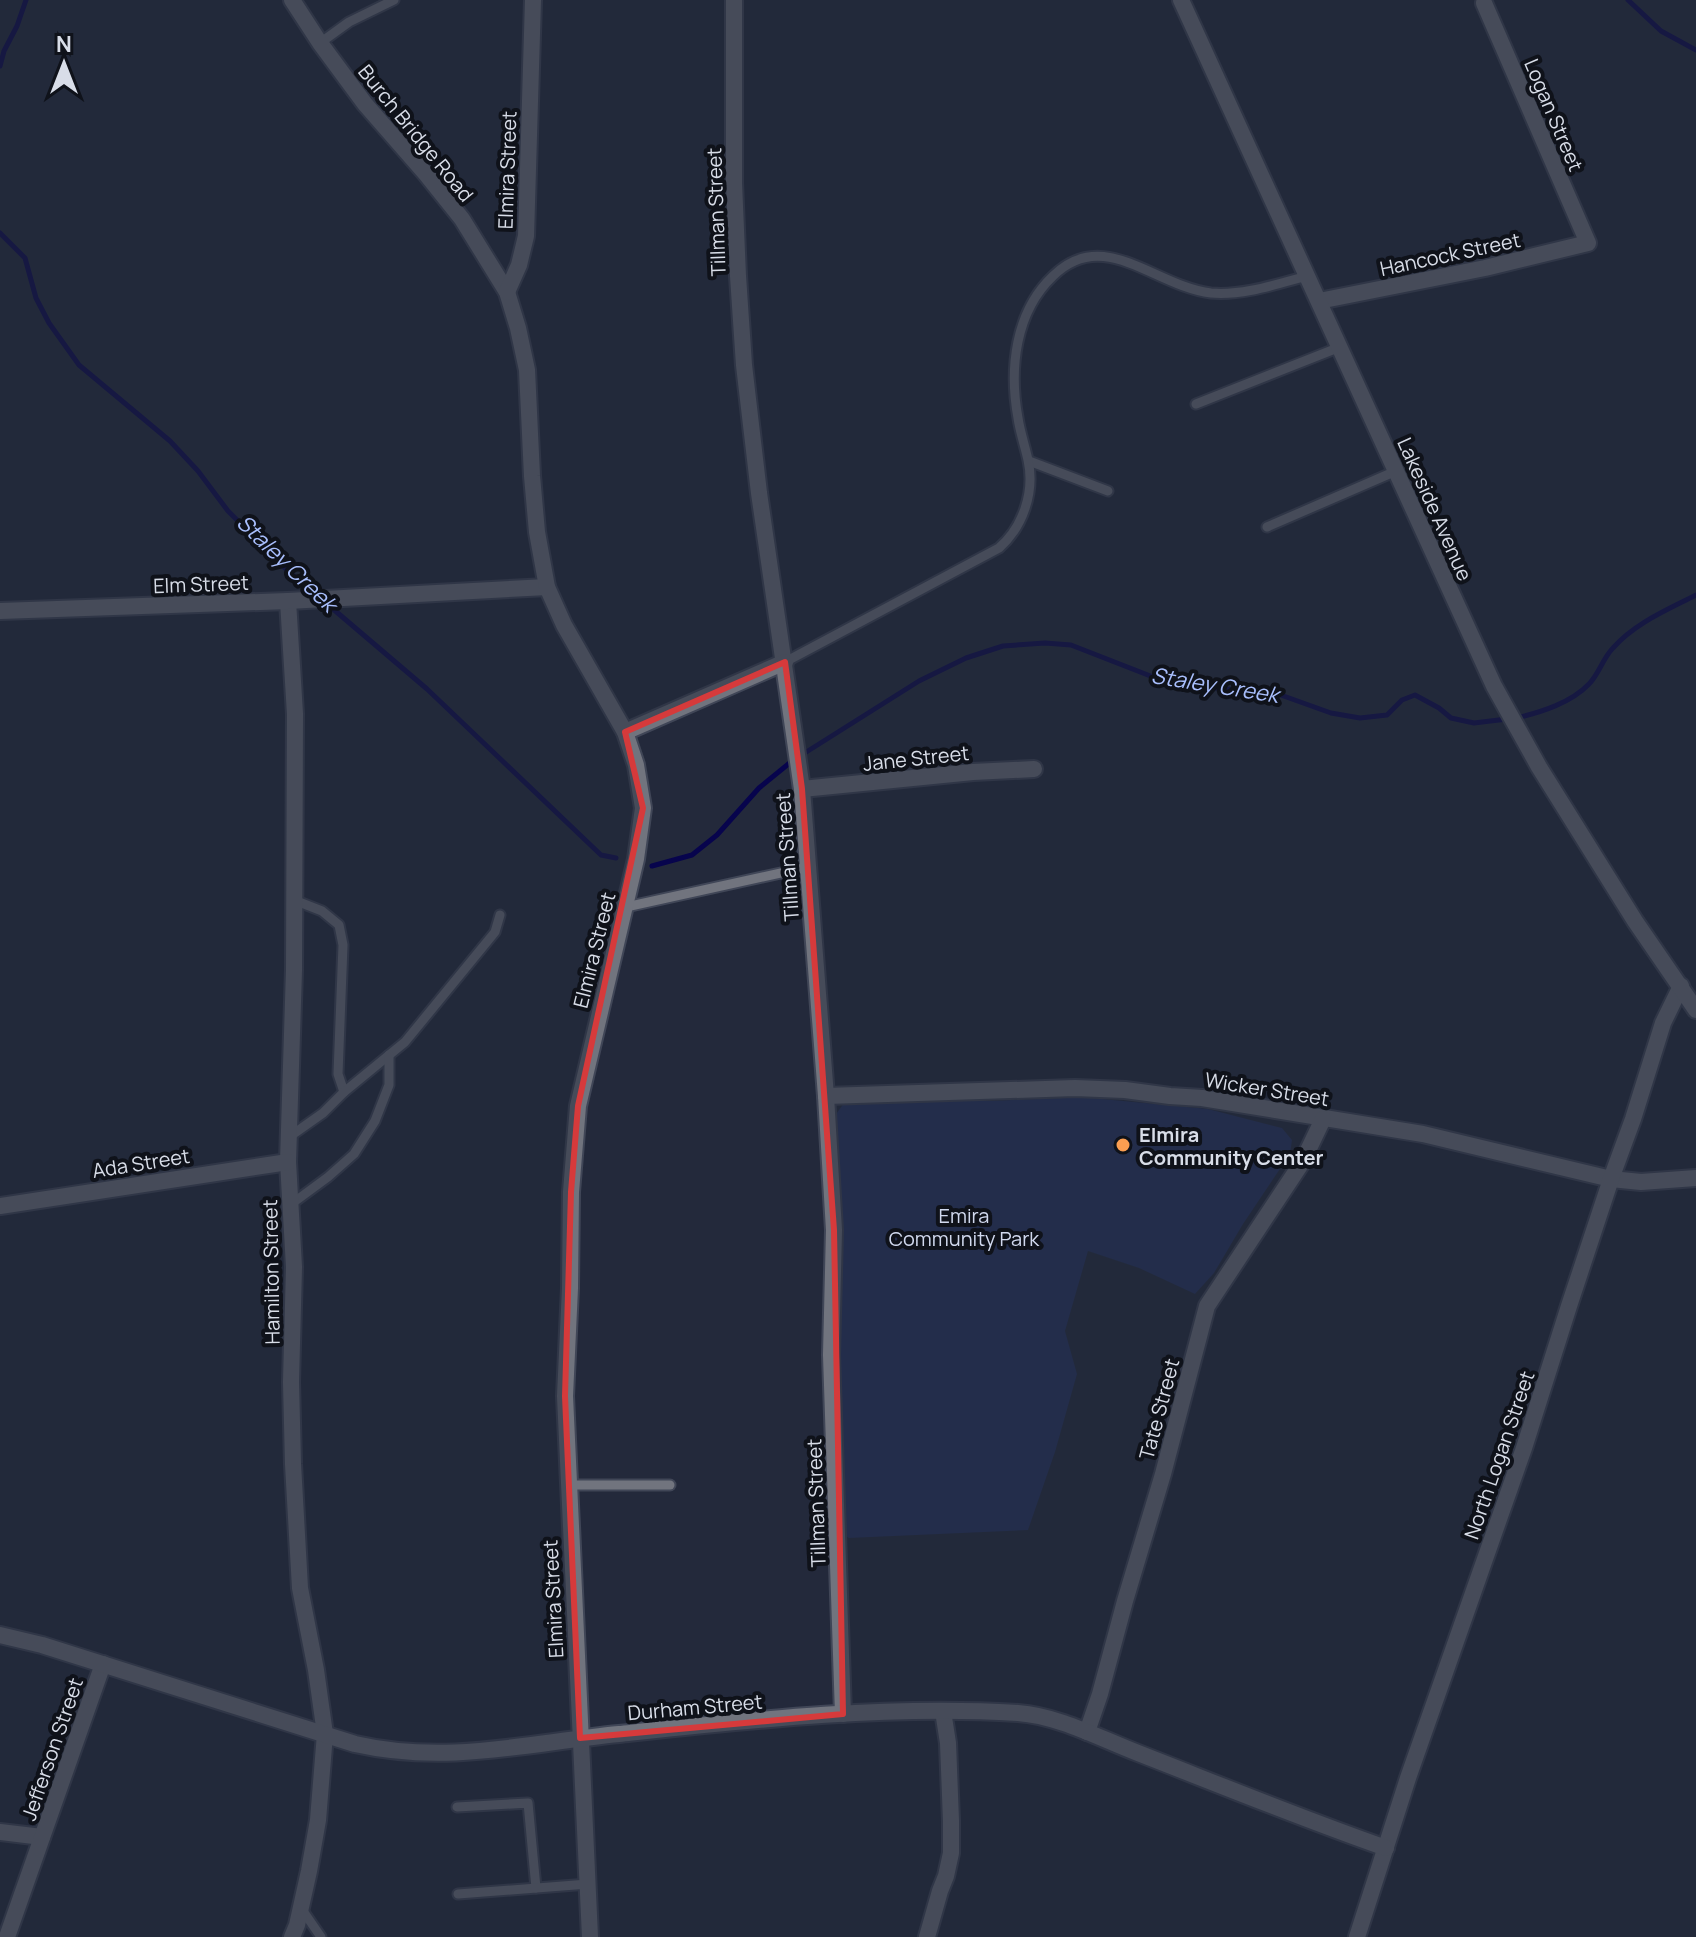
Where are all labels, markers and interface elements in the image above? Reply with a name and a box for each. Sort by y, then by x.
north arrow [24,24,104,104]
text: N [56,29,72,59]
street label: Logan Street [1518,55,1590,175]
street label: Burch Bridge Road [352,59,480,207]
street label: Elmira Street [491,110,523,230]
street label: Tillman Street [700,147,732,277]
street label: Hancock Street [1377,226,1523,282]
street label: Lakeside Avenue [1391,433,1479,585]
water label: Staley Creek [230,508,346,621]
street label: Elm Street [153,569,249,599]
water label: Staley Creek [1149,660,1284,710]
street label: Jane Street [862,739,970,777]
street label: Tillman Street [769,792,805,922]
street label: Elmira Street [567,889,621,1011]
street label: Wicker Street [1203,1066,1331,1112]
place label: Elmira Community Center [1139,1121,1323,1171]
marker: Elmira Community Center [1114,1136,1132,1154]
street label: Ada Street [90,1142,192,1184]
street label: Hamilton Street [256,1199,286,1345]
park label: Emira Community Park [889,1202,1040,1252]
street label: Tate Street [1133,1355,1185,1463]
street label: North Logan Street [1458,1367,1540,1543]
street label: Tillman Street [800,1438,832,1568]
street label: Elmira Street [536,1539,570,1659]
street label: Jefferson Street [15,1674,89,1824]
street label: Durham Street [626,1688,764,1726]

